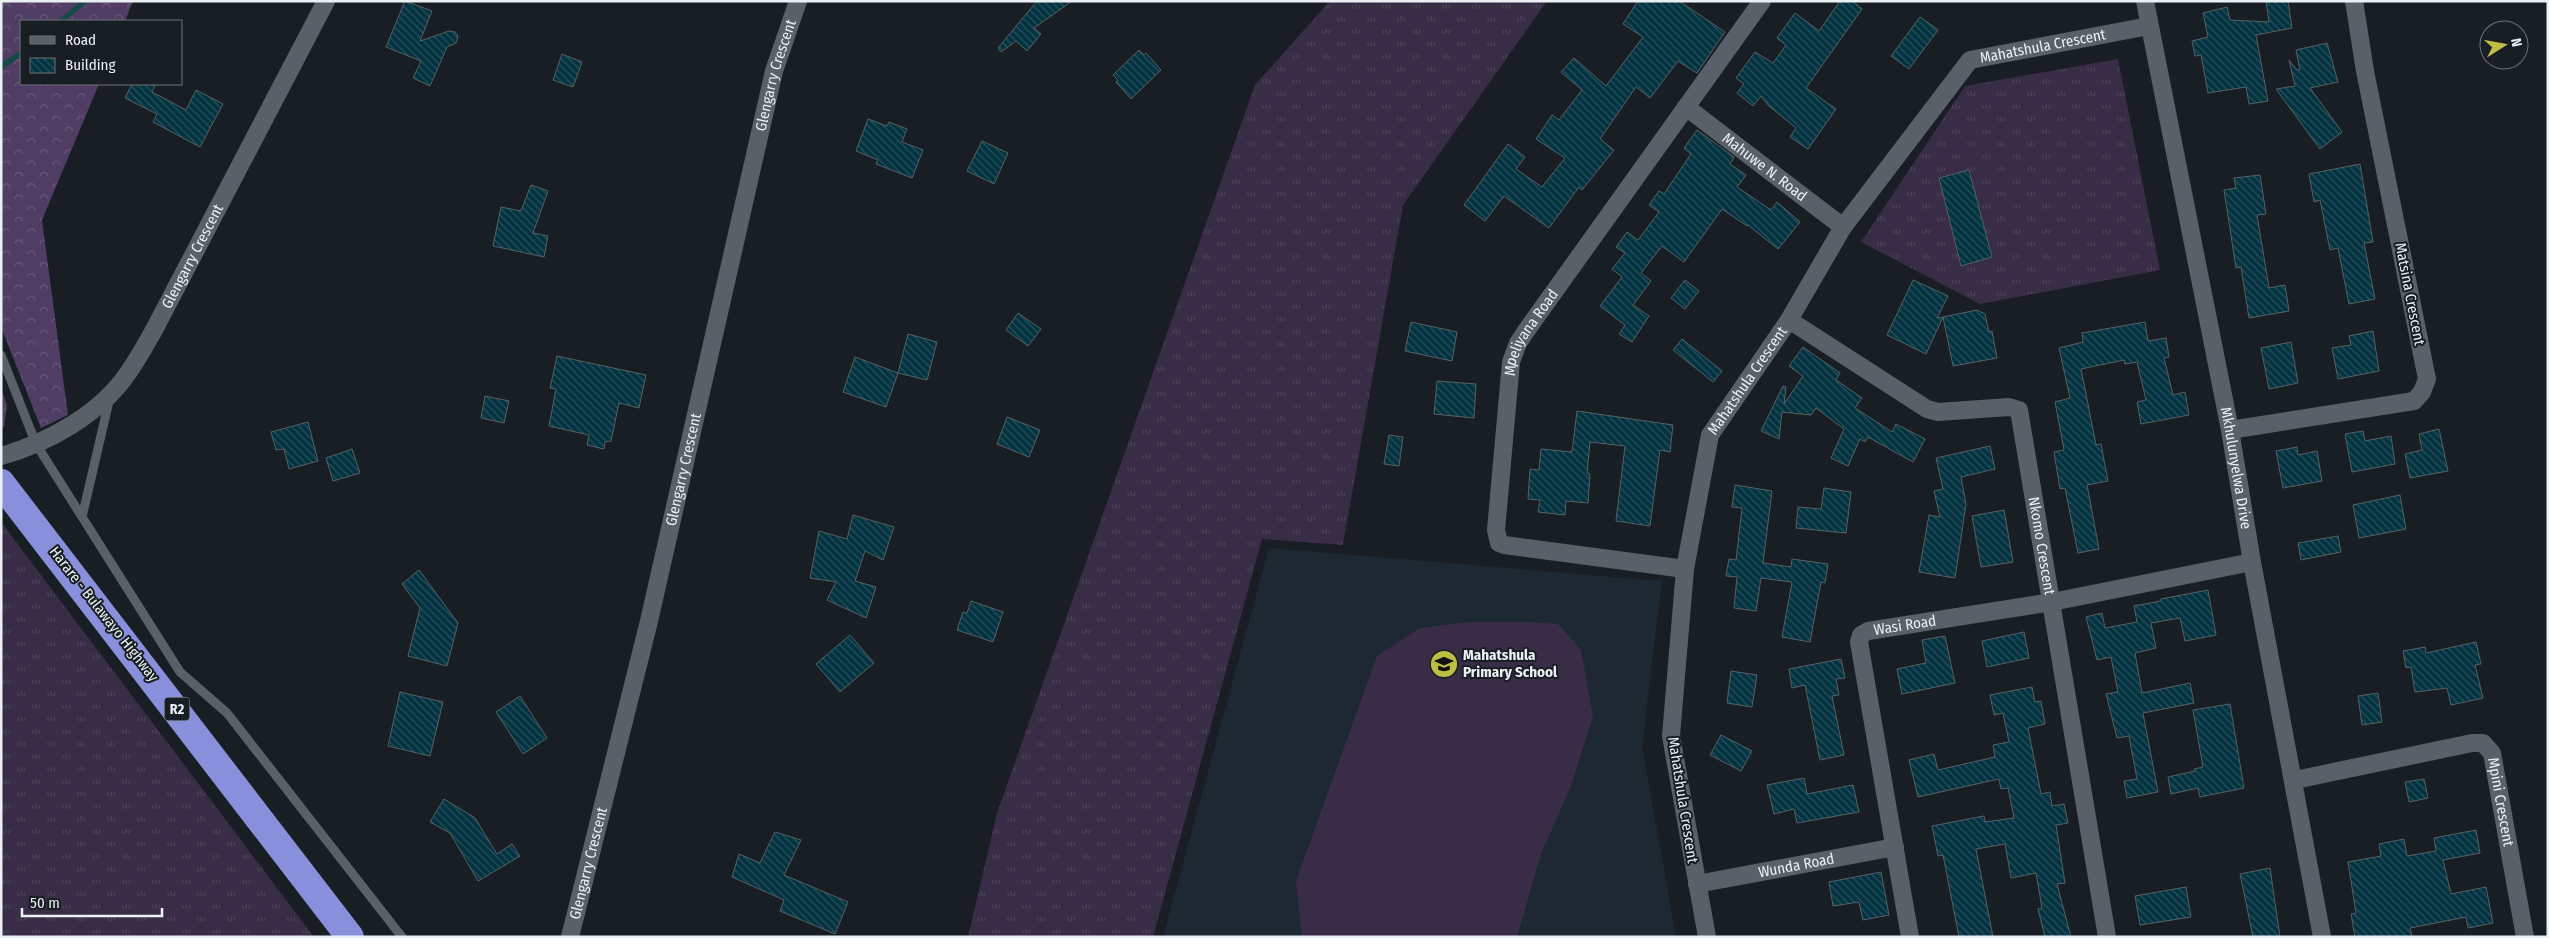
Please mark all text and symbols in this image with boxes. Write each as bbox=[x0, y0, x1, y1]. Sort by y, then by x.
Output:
street label: Glengarry Crescent bbox=[752, 17, 800, 133]
legend bbox=[20, 20, 182, 85]
north arrow bbox=[2479, 20, 2529, 70]
street label: Mahatshula Crescent bbox=[1978, 25, 2107, 67]
text: Road bbox=[65, 31, 96, 49]
text: N bbox=[2507, 37, 2525, 48]
text: Building bbox=[65, 56, 116, 74]
street label: Mahuwe N. Road bbox=[1719, 129, 1810, 205]
street label: Glengarry Crescent bbox=[158, 201, 227, 311]
street label: Matsina Crescent bbox=[2391, 241, 2429, 347]
street label: Mpeliyana Road bbox=[1501, 286, 1562, 377]
street label: Mahatshula Crescent bbox=[1704, 323, 1791, 438]
street label: Mkhulunyelwa Drive bbox=[2217, 406, 2255, 530]
street label: Glengarry Crescent bbox=[662, 411, 705, 528]
street label: Nkomo Crescent bbox=[2025, 495, 2059, 596]
street label: Harare - Bulawayo Highway bbox=[46, 543, 163, 685]
street label: Wasi Road bbox=[1872, 611, 1937, 639]
place label: Mahatshula Primary School bbox=[1463, 646, 1558, 681]
school or university icon: Mahatshula Primary School bbox=[1429, 649, 1459, 679]
road number: R2 bbox=[164, 698, 190, 721]
street label: Mahatshula Crescent bbox=[1664, 736, 1702, 864]
street label: Mpini Crescent bbox=[2484, 756, 2518, 848]
street label: Glengarry Crescent bbox=[566, 805, 611, 921]
street label: Wunda Road bbox=[1757, 850, 1836, 881]
scale bar bbox=[22, 886, 162, 918]
text: 50 m bbox=[30, 894, 60, 912]

